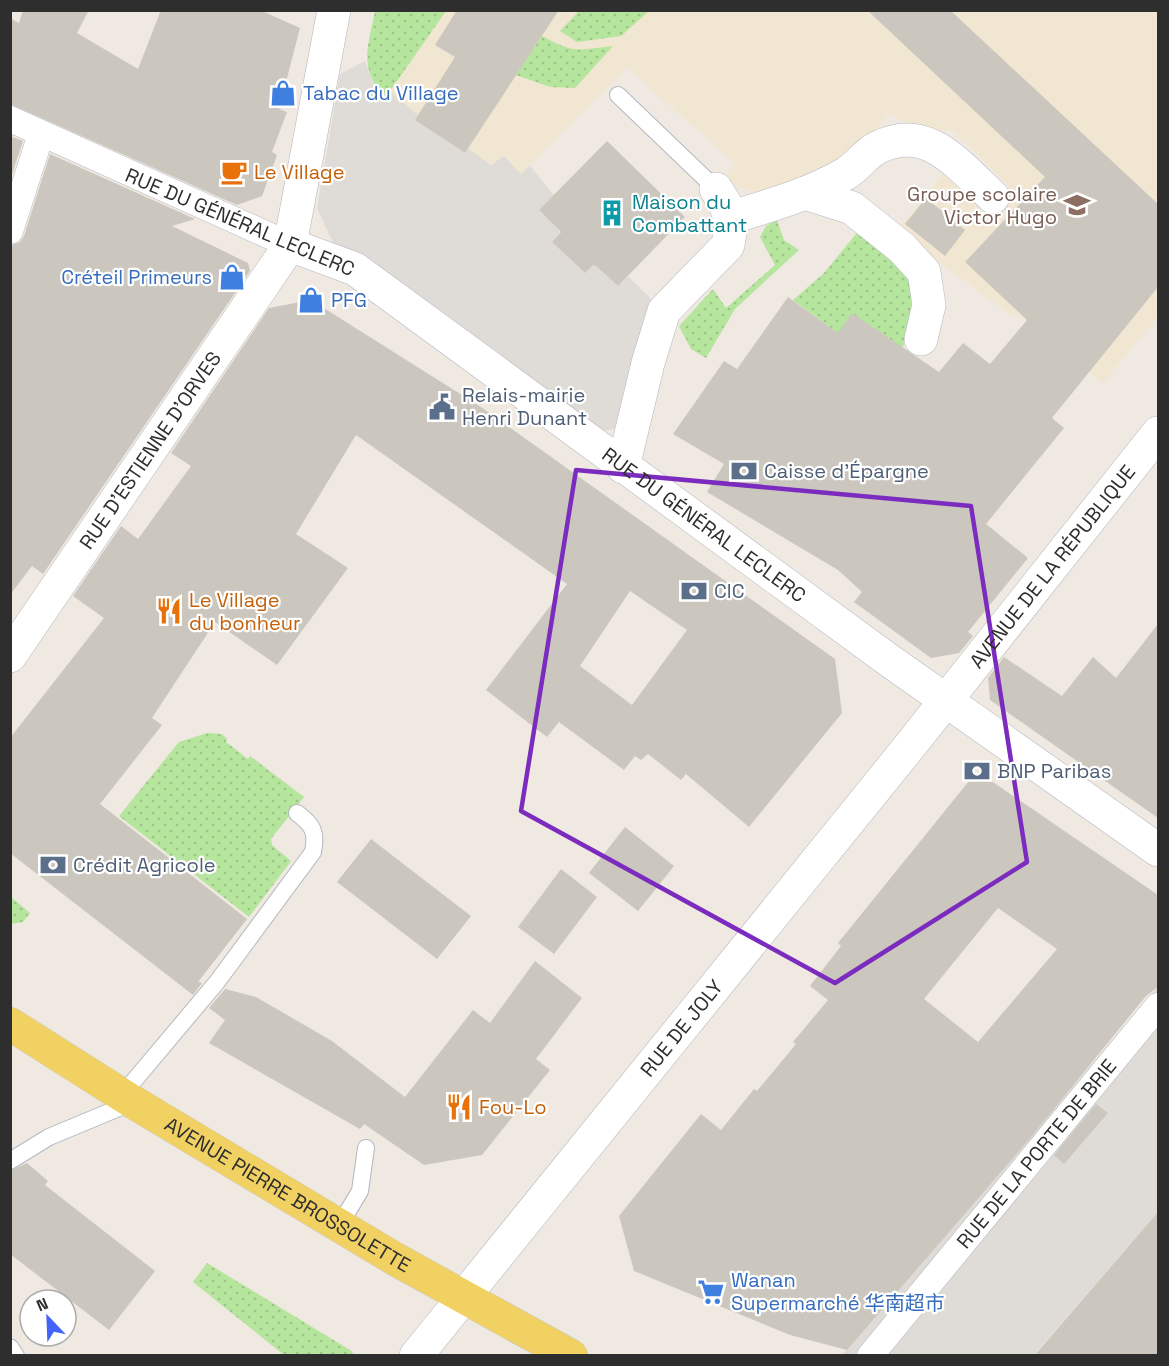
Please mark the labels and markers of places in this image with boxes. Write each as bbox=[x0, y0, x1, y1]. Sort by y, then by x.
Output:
shop icon: Tabac du Village bbox=[268, 78, 298, 108]
place label: Tabac du Village bbox=[303, 80, 459, 106]
cafe icon: Le Village bbox=[219, 157, 249, 187]
place label: Le Village bbox=[254, 159, 345, 185]
place label: Groupe scolaire Victor Hugo bbox=[907, 181, 1057, 230]
place label: Maison du Combattant bbox=[632, 189, 747, 238]
school or university icon: Groupe scolaire Victor Hugo bbox=[1062, 190, 1092, 220]
building icon: Maison du Combattant bbox=[597, 198, 627, 228]
shop icon: Créteil Primeurs bbox=[217, 262, 247, 292]
place label: Créteil Primeurs bbox=[61, 264, 212, 290]
shop icon: PFG bbox=[296, 285, 326, 315]
place label: PFG bbox=[331, 287, 367, 313]
place label: Relais-mairie Henri Dunant bbox=[462, 382, 587, 431]
public building icon: Relais-mairie Henri Dunant bbox=[427, 392, 457, 422]
bank icon: Caisse d'Épargne bbox=[729, 456, 759, 486]
place label: Caisse d'Épargne bbox=[764, 458, 929, 484]
bank icon: CIC bbox=[679, 576, 709, 606]
place label: CIC bbox=[714, 578, 745, 604]
place label: Le Village du bonheur bbox=[189, 587, 301, 636]
restaurant icon: Le Village du bonheur bbox=[154, 596, 184, 626]
bank icon: BNP Paribas bbox=[962, 756, 992, 786]
place label: BNP Paribas bbox=[997, 758, 1111, 784]
bank icon: Crédit Agricole bbox=[38, 850, 68, 880]
place label: Crédit Agricole bbox=[73, 852, 216, 878]
restaurant icon: Fou-Lo bbox=[444, 1092, 474, 1122]
place label: Fou-Lo bbox=[479, 1094, 547, 1120]
place label: Wanan Supermarché 华南超市 bbox=[731, 1267, 945, 1316]
supermarket icon: Wanan Supermarché 华南超市 bbox=[696, 1277, 726, 1307]

